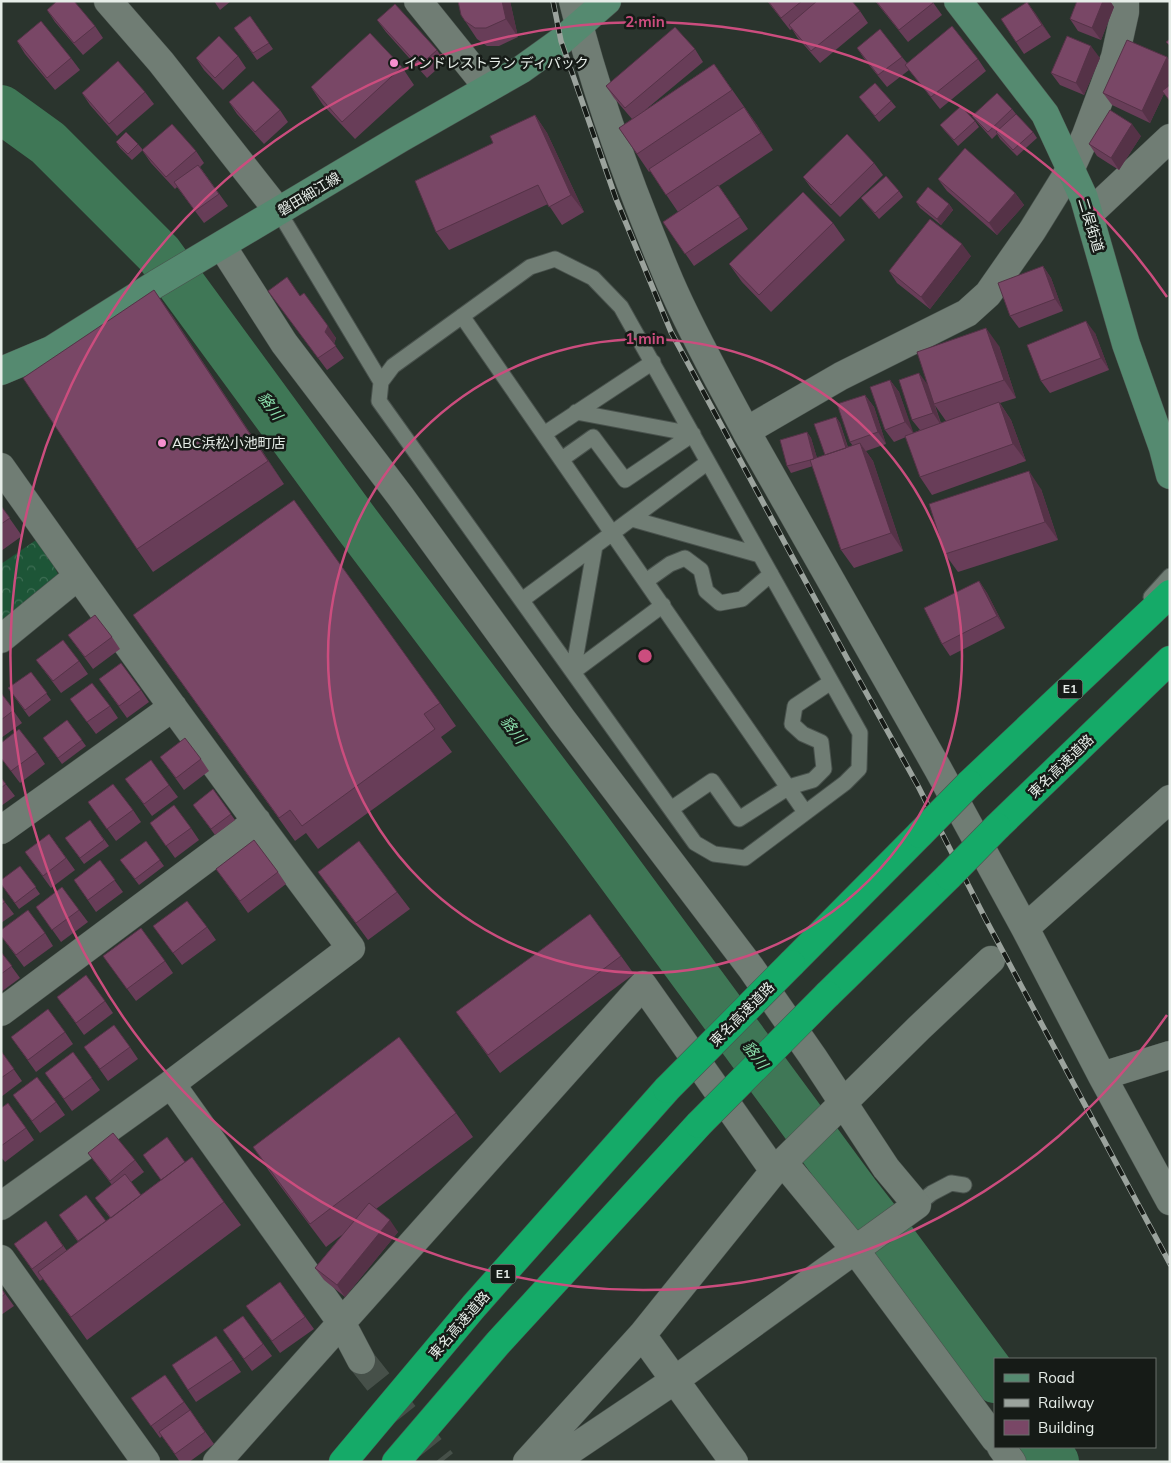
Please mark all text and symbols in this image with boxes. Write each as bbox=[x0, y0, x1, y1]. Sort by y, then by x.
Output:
text: 2 min bbox=[625, 12, 665, 31]
place label: インドレストラン ディパック bbox=[404, 54, 589, 72]
marker: インドレストラン ディパック bbox=[388, 57, 400, 69]
street label: 磐田細江線 bbox=[274, 168, 344, 220]
street label: 二俣街道 bbox=[1074, 196, 1108, 254]
text: 1 min bbox=[625, 329, 665, 348]
water label: 貉川 bbox=[254, 388, 288, 425]
place label: ABC浜松小池町店 bbox=[172, 434, 285, 452]
marker: ABC浜松小池町店 bbox=[156, 437, 168, 449]
centre of rings bbox=[636, 647, 654, 665]
road number: E1 bbox=[1058, 680, 1082, 699]
water label: 貉川 bbox=[497, 712, 531, 749]
street label: 東名高速道路 bbox=[1025, 730, 1097, 802]
street label: 東名高速道路 bbox=[706, 978, 778, 1050]
water label: 貉川 bbox=[739, 1037, 773, 1074]
road number: E1 bbox=[490, 1264, 516, 1284]
street label: 東名高速道路 bbox=[425, 1287, 493, 1363]
legend bbox=[994, 1358, 1156, 1448]
text: Road bbox=[1038, 1368, 1075, 1387]
text: Railway bbox=[1038, 1393, 1094, 1412]
text: Building bbox=[1038, 1418, 1094, 1437]

